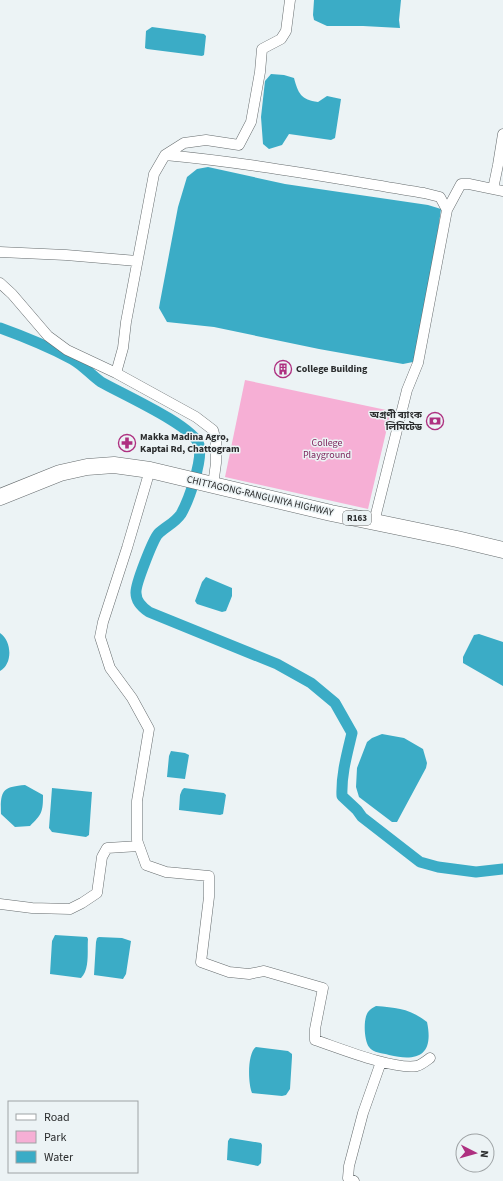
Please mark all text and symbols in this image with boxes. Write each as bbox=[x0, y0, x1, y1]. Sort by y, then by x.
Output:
building icon: College Building bbox=[273, 359, 293, 379]
place label: College Building bbox=[296, 362, 368, 376]
place label: অগ্রণী ব্যাংক লিমিটেড bbox=[369, 408, 423, 434]
bank icon: অগ্রণী ব্যাংক লিমিটেড bbox=[425, 411, 445, 431]
place label: Makka Madina Agro, Kaptai Rd, Chattogram bbox=[140, 430, 240, 456]
pharmacy icon: Makka Madina Agro, Kaptai Rd, Chattogram bbox=[117, 433, 137, 453]
park label: College Playground bbox=[303, 436, 351, 462]
street label: CHITTAGONG-RANGUNIYA HIGHWAY bbox=[185, 472, 335, 520]
road number: R163 bbox=[343, 511, 371, 525]
legend bbox=[8, 1101, 138, 1173]
text: Road bbox=[44, 1109, 70, 1126]
text: Park bbox=[44, 1129, 66, 1146]
north arrow bbox=[455, 1133, 495, 1173]
text: Water bbox=[44, 1149, 74, 1166]
text: N bbox=[477, 1150, 492, 1158]

